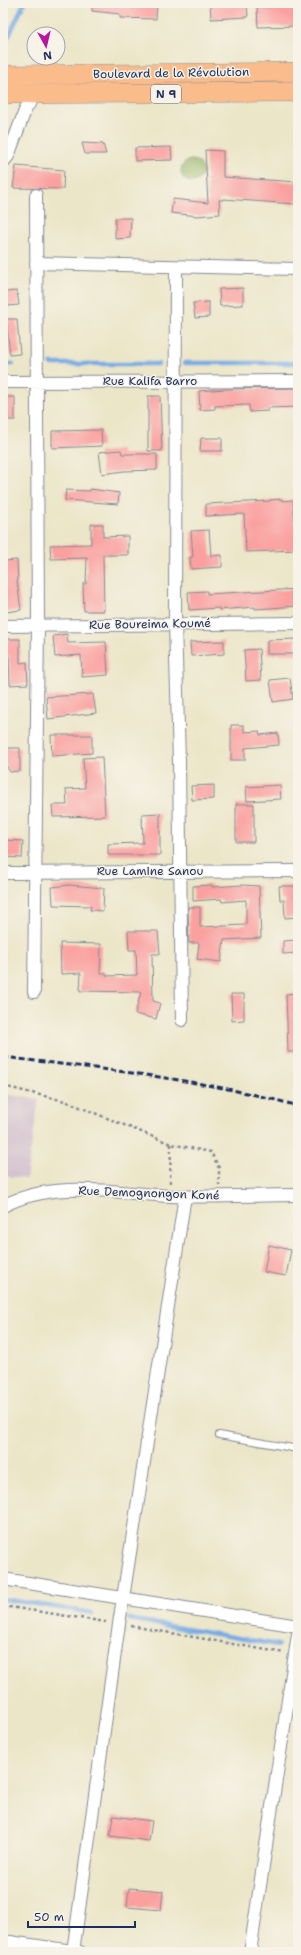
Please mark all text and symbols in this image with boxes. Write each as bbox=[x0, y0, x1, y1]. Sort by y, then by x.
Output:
north arrow bbox=[26, 26, 66, 66]
text: N bbox=[42, 47, 53, 63]
street label: Boulevard de la Révolution bbox=[93, 64, 249, 82]
road number: N 9 bbox=[151, 85, 181, 103]
street label: Rue Kalifa Barro bbox=[103, 373, 197, 389]
street label: Rue Boureima Koumé bbox=[89, 615, 211, 633]
street label: Rue Lamine Sanou bbox=[97, 863, 203, 879]
street label: Rue Demognongon Koné bbox=[78, 1183, 220, 1203]
scale bar bbox=[28, 1903, 135, 1929]
text: 50 m bbox=[34, 1909, 64, 1925]

